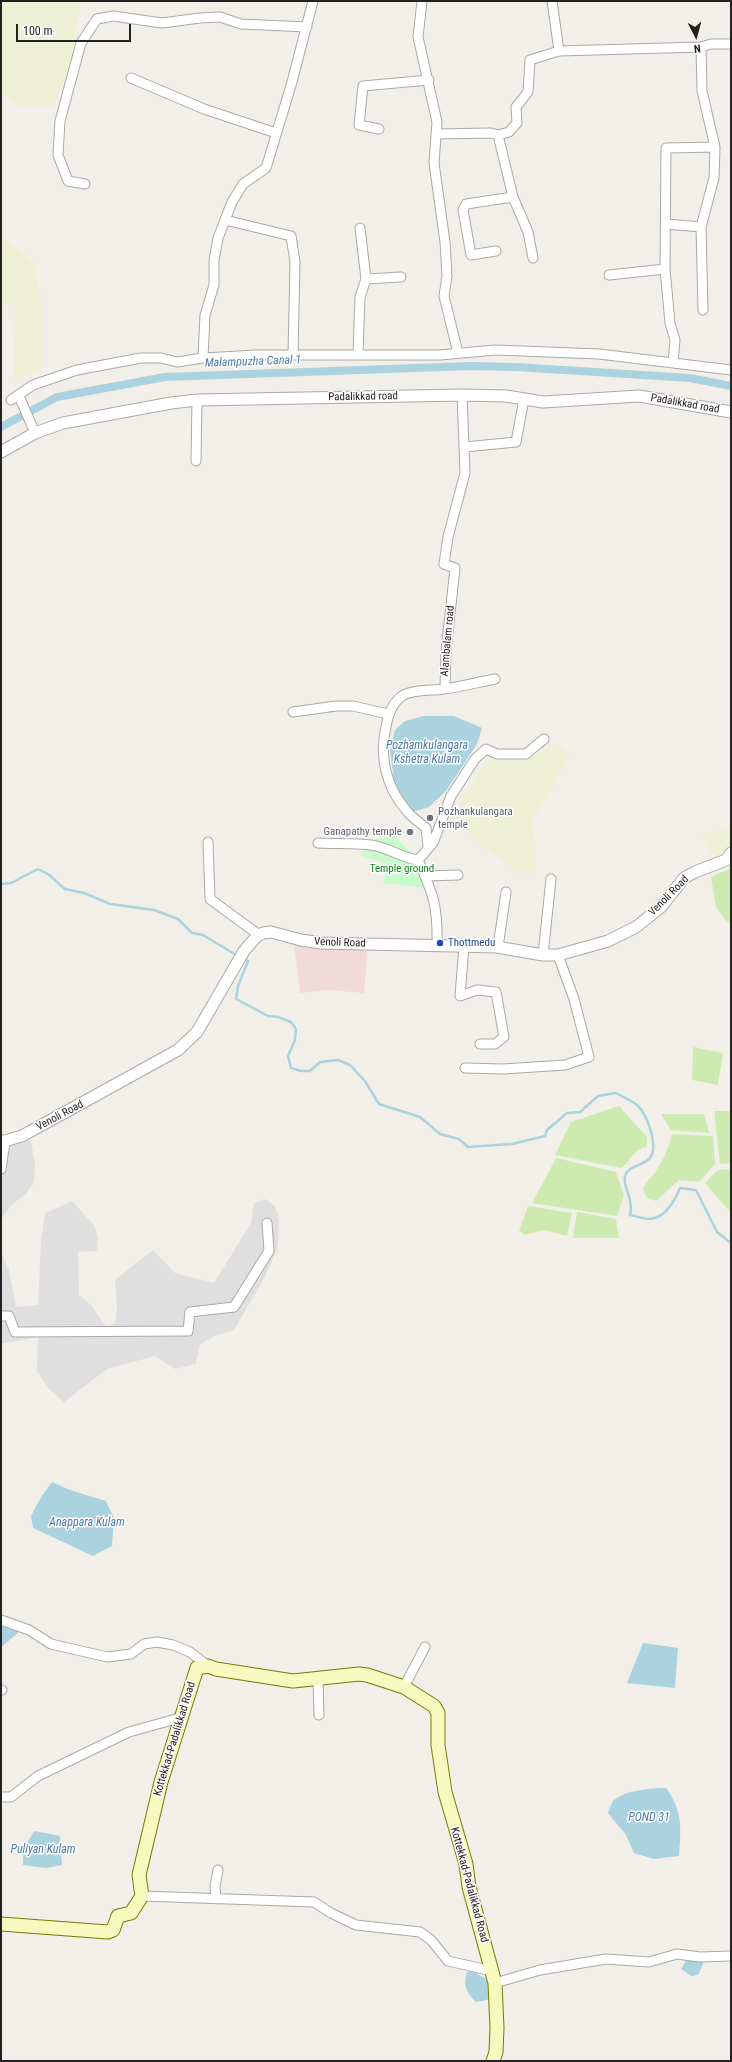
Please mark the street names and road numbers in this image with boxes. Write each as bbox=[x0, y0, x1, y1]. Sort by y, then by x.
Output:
street label: Padalikkad road bbox=[328, 390, 398, 404]
street label: Padalikkad road bbox=[650, 391, 720, 417]
street label: Alambalam road bbox=[438, 605, 458, 677]
street label: Venoli Road bbox=[646, 873, 692, 919]
street label: Venoli Road bbox=[314, 936, 366, 950]
street label: Venoli Road bbox=[34, 1098, 86, 1134]
street label: Kottekkad-Padalikkad Road bbox=[151, 1680, 199, 1798]
street label: Kottekkad-Padalikkad Road bbox=[447, 1826, 491, 1944]

